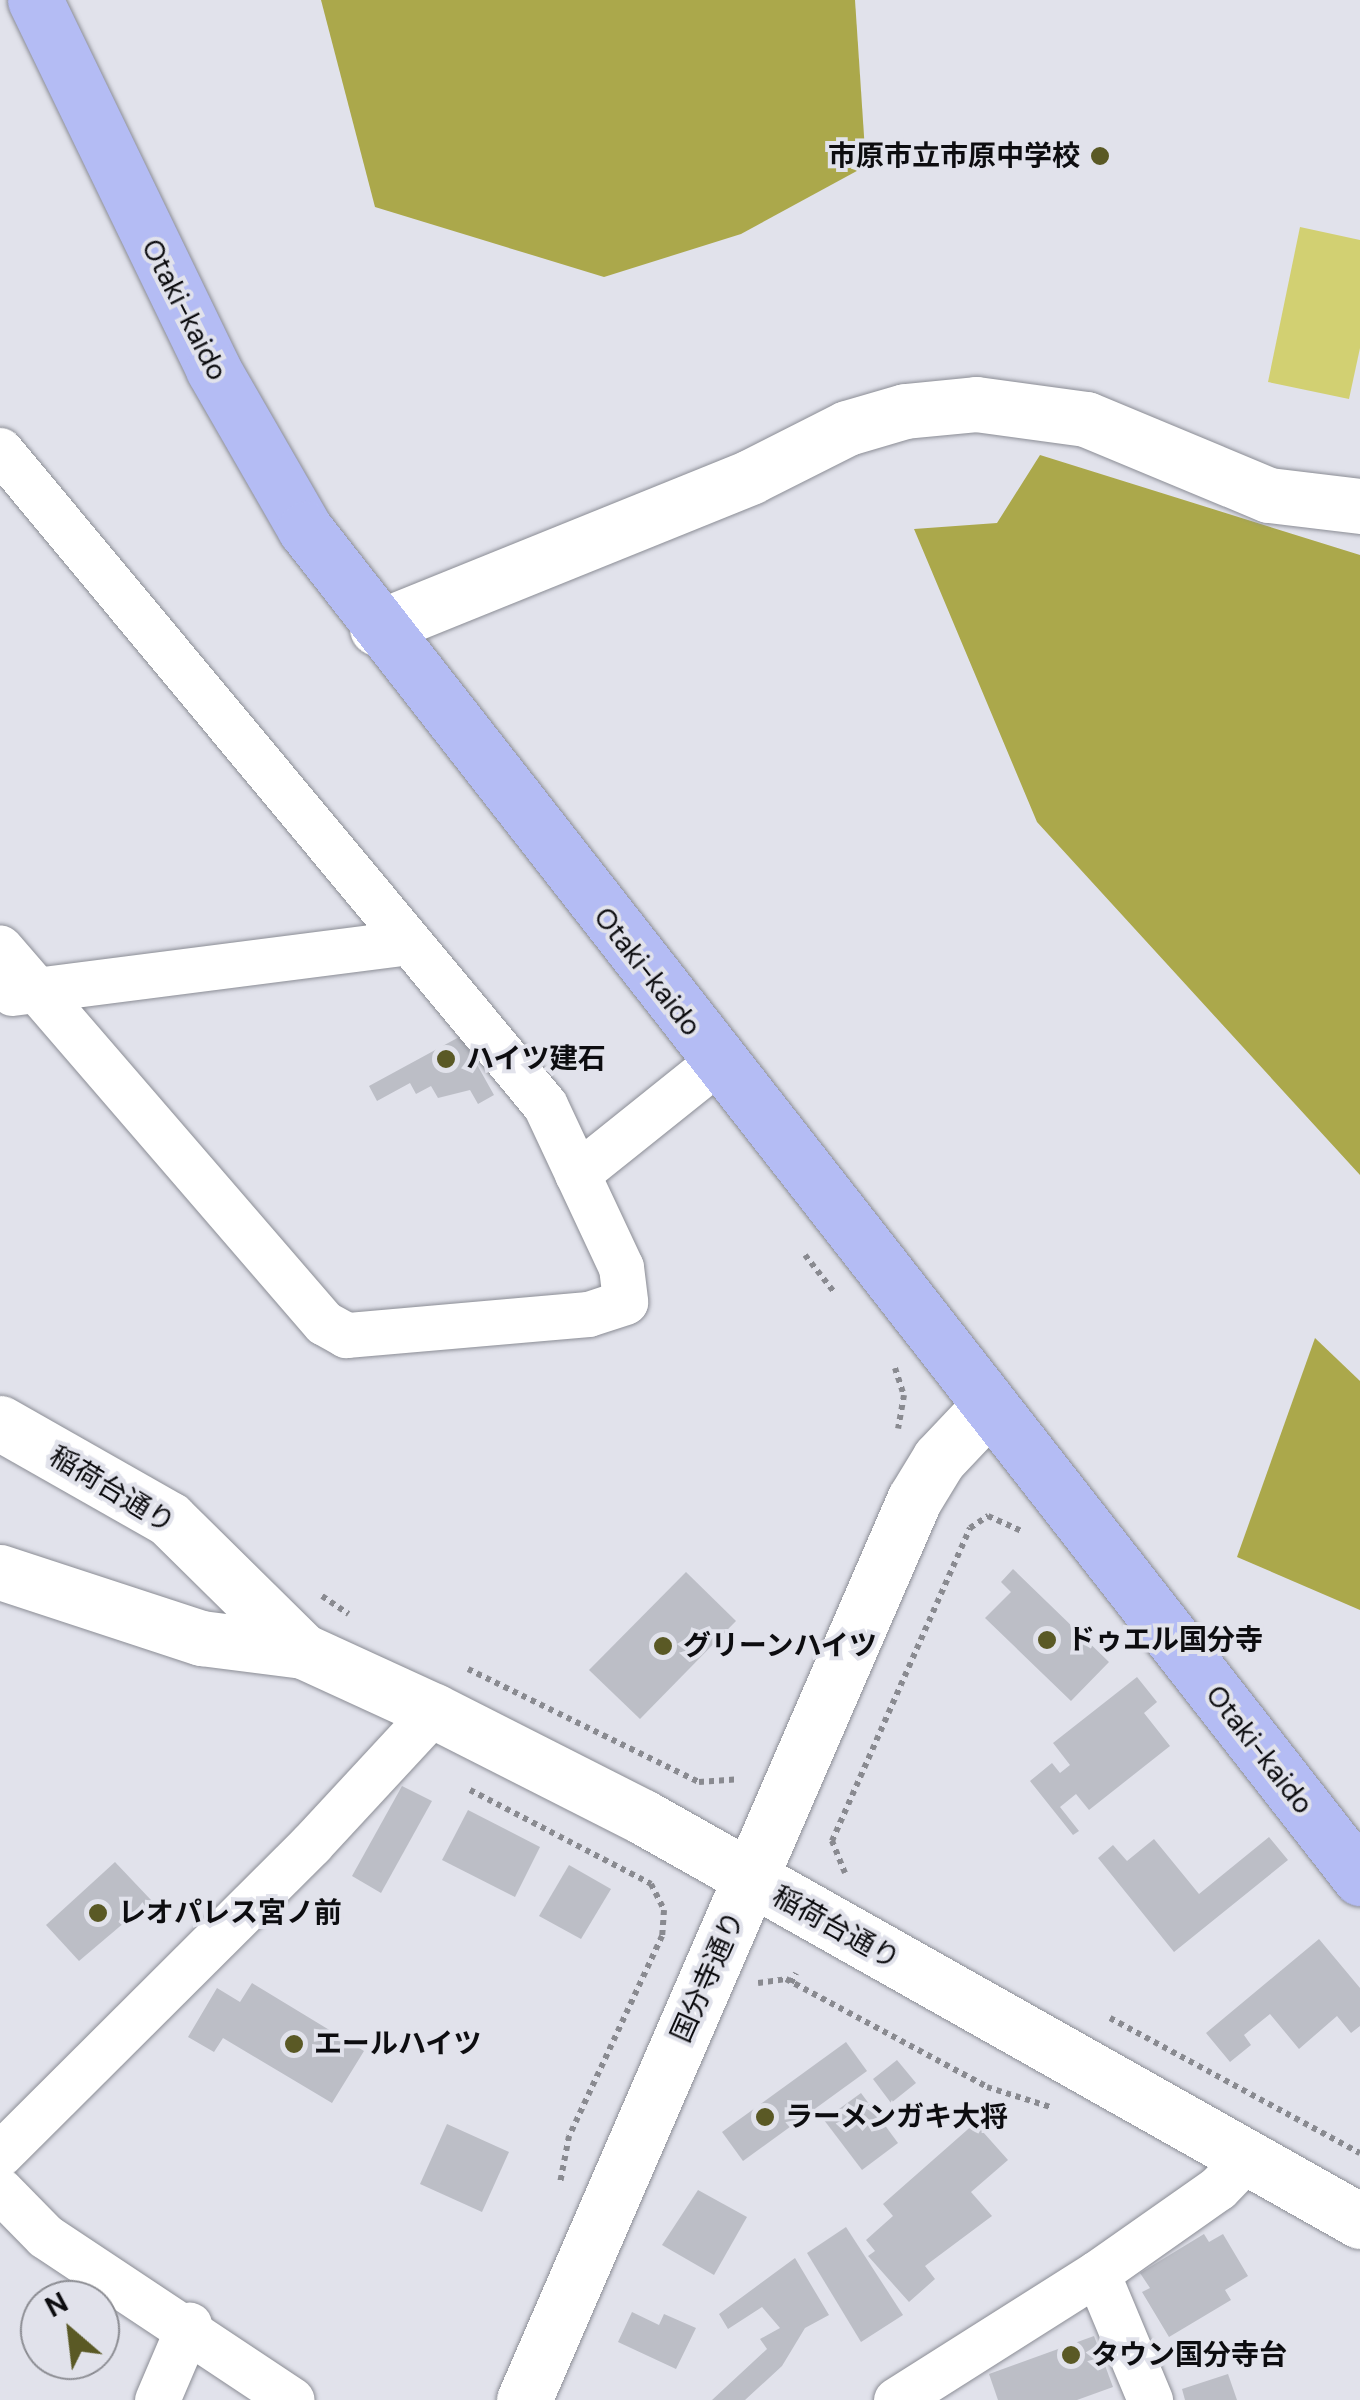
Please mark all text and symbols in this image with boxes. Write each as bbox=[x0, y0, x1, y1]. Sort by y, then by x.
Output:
place label: 市原市立市原中学校 bbox=[828, 139, 1080, 173]
marker: 市原市立市原中学校 bbox=[1089, 145, 1111, 167]
street label: Otaki-kaido bbox=[134, 234, 234, 386]
street label: Otaki-kaido bbox=[586, 901, 708, 1043]
place label: ハイツ建石 bbox=[466, 1042, 606, 1076]
marker: ハイツ建石 bbox=[435, 1048, 457, 1070]
street label: 稲荷台通り bbox=[43, 1440, 181, 1540]
place label: ドゥエル国分寺 bbox=[1067, 1623, 1263, 1657]
place label: グリーンハイツ bbox=[683, 1629, 879, 1663]
marker: ドゥエル国分寺 bbox=[1036, 1629, 1058, 1651]
marker: グリーンハイツ bbox=[652, 1635, 674, 1657]
street label: Otaki-kaido bbox=[1198, 1679, 1320, 1821]
street label: 稲荷台通り bbox=[767, 1879, 905, 1977]
place label: レオパレス宮ノ前 bbox=[118, 1896, 342, 1930]
marker: レオパレス宮ノ前 bbox=[87, 1902, 109, 1924]
street label: 国分寺通り bbox=[664, 1906, 752, 2048]
place label: エールハイツ bbox=[314, 2027, 482, 2061]
marker: エールハイツ bbox=[283, 2033, 305, 2055]
place label: ラーメンガキ大将 bbox=[785, 2100, 1009, 2134]
marker: ラーメンガキ大将 bbox=[754, 2106, 776, 2128]
north arrow bbox=[20, 2280, 120, 2380]
text: N bbox=[39, 2284, 74, 2326]
place label: タウン国分寺台 bbox=[1091, 2338, 1287, 2372]
marker: タウン国分寺台 bbox=[1060, 2344, 1082, 2366]

